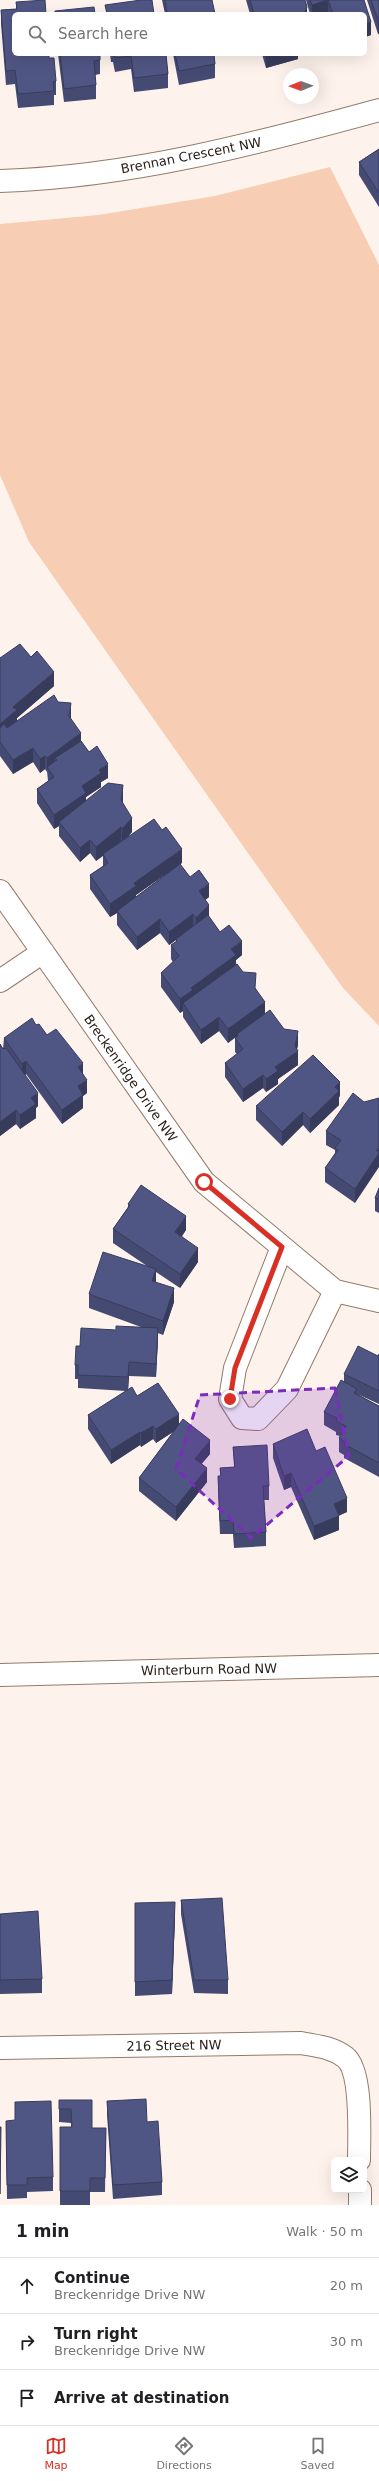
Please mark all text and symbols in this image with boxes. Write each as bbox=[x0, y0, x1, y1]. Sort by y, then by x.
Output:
search box bbox=[12, 12, 367, 56]
icon: search bbox=[26, 23, 48, 45]
text: Search here bbox=[58, 25, 148, 43]
north arrow bbox=[283, 68, 319, 104]
street label: Brennan Crescent NW bbox=[120, 134, 263, 176]
street label: Breckenridge Drive NW bbox=[81, 1012, 180, 1145]
route start bbox=[195, 1173, 213, 1191]
route end bbox=[221, 1390, 239, 1408]
street label: Winterburn Road NW bbox=[141, 1661, 277, 1678]
street label: 216 Street NW bbox=[126, 2037, 222, 2054]
map controls bbox=[331, 2157, 367, 2193]
button: layers bbox=[331, 2157, 367, 2193]
text: 1 min bbox=[16, 2221, 69, 2241]
text: Walk · 50 m bbox=[286, 2224, 363, 2239]
text: Continue bbox=[54, 2269, 130, 2287]
icon: ahead bbox=[16, 2275, 38, 2297]
text: 20 m bbox=[330, 2278, 363, 2293]
text: Breckenridge Drive NW bbox=[54, 2287, 205, 2302]
text: Turn right bbox=[54, 2325, 138, 2343]
icon: right bbox=[16, 2331, 38, 2353]
text: 30 m bbox=[330, 2334, 363, 2349]
text: Breckenridge Drive NW bbox=[54, 2343, 205, 2358]
icon: arrive bbox=[16, 2387, 38, 2409]
text: Arrive at destination bbox=[54, 2389, 229, 2407]
tab: Map bbox=[44, 2435, 68, 2472]
tab: Directions bbox=[156, 2435, 212, 2472]
tab: Saved bbox=[301, 2435, 335, 2472]

